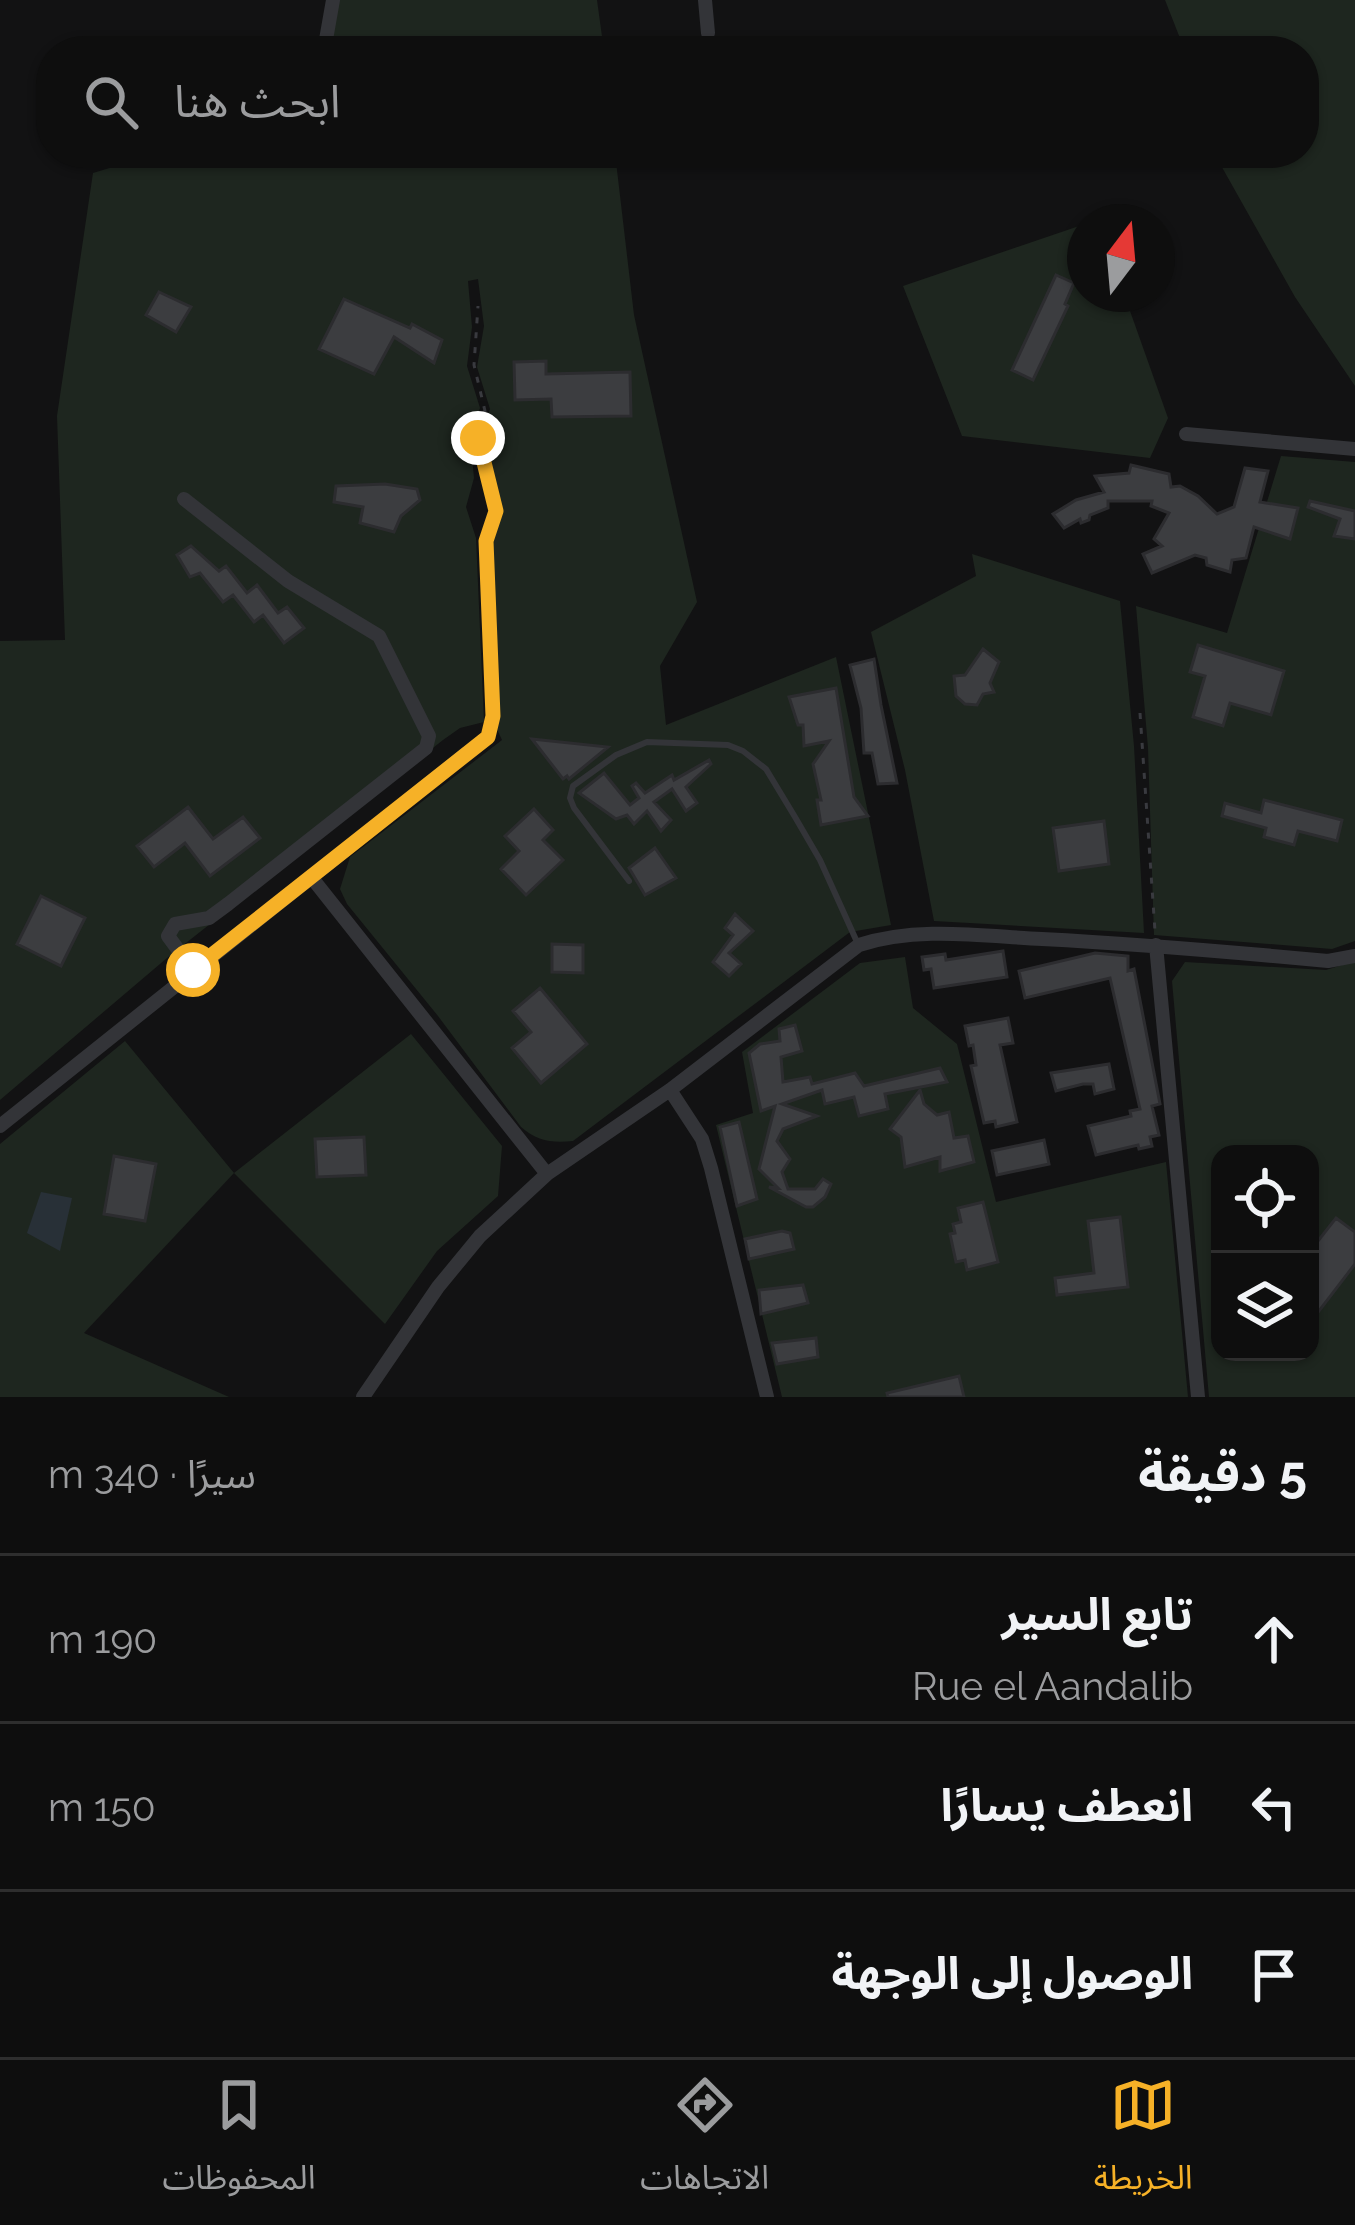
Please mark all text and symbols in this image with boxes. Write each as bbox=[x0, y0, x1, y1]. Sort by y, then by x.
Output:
search box bbox=[36, 36, 1319, 168]
icon: search bbox=[78, 69, 144, 135]
text: ابحث هنا bbox=[174, 75, 341, 128]
north arrow bbox=[1067, 204, 1175, 312]
route end bbox=[451, 411, 505, 465]
route start bbox=[166, 943, 220, 997]
map controls bbox=[1211, 1145, 1319, 1361]
button: locate bbox=[1211, 1145, 1319, 1253]
button: layers bbox=[1211, 1253, 1319, 1361]
text: 5 دقيقة bbox=[1138, 1443, 1307, 1503]
text: سيرًا · 340 m bbox=[48, 1451, 256, 1497]
text: تابع السير bbox=[1002, 1588, 1193, 1641]
icon: ahead bbox=[1241, 1606, 1307, 1672]
text: 190 m bbox=[48, 1616, 157, 1662]
text: Rue el Aandalib bbox=[912, 1663, 1193, 1709]
icon: left bbox=[1241, 1774, 1307, 1840]
text: انعطف يسارًا bbox=[940, 1779, 1193, 1832]
text: 150 m bbox=[48, 1784, 156, 1830]
icon: arrive bbox=[1241, 1942, 1307, 2008]
text: الوصول إلى الوجهة bbox=[832, 1947, 1193, 2000]
tab: المحفوظات bbox=[162, 2072, 316, 2213]
tab: الاتجاهات bbox=[640, 2072, 769, 2213]
tab: الخريطة bbox=[1094, 2072, 1193, 2213]

